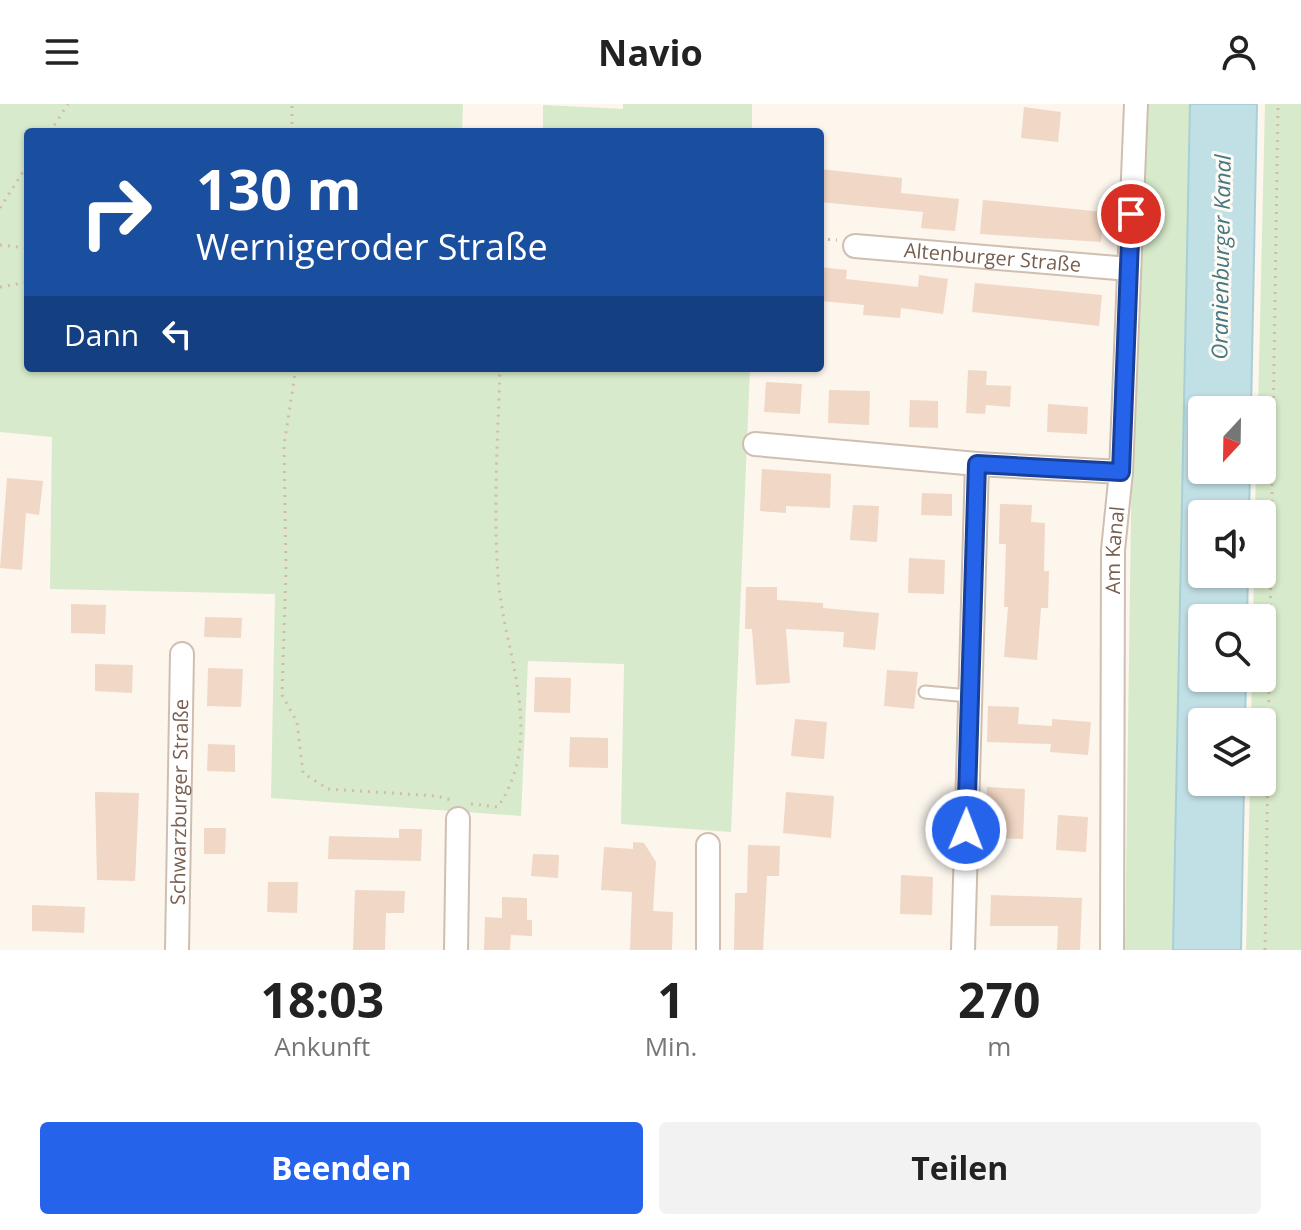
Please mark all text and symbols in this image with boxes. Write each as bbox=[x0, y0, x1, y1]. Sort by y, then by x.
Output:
text: Navio bbox=[598, 28, 703, 77]
icon: menu bbox=[40, 30, 84, 74]
icon: person bbox=[1217, 30, 1261, 74]
text: 130 m bbox=[196, 150, 362, 226]
water label: Oranienburger Kanal bbox=[1203, 154, 1237, 360]
icon: right bbox=[64, 160, 168, 264]
pin bbox=[1097, 180, 1165, 248]
icon: arrive bbox=[1109, 192, 1153, 236]
text: Wernigeroder Straße bbox=[196, 222, 548, 271]
street label: Altenburger Straße bbox=[903, 236, 1082, 278]
icon: left bbox=[155, 312, 199, 356]
text: Dann bbox=[64, 314, 139, 355]
north arrow bbox=[1188, 396, 1276, 484]
map controls bbox=[1188, 396, 1276, 796]
button: sound bbox=[1188, 500, 1276, 588]
street label: Am Kanal bbox=[1099, 505, 1130, 594]
button: search bbox=[1188, 604, 1276, 692]
street label: Schwarzburger Straße bbox=[164, 699, 194, 905]
button: layers bbox=[1188, 708, 1276, 796]
position arrow bbox=[924, 788, 1008, 872]
text: 18:03 bbox=[261, 967, 384, 1032]
text: 1 bbox=[657, 967, 685, 1032]
text: 270 bbox=[958, 967, 1040, 1032]
text: Ankunft bbox=[274, 1028, 370, 1064]
text: Min. bbox=[645, 1028, 697, 1064]
text: m bbox=[987, 1028, 1011, 1064]
button: Beenden bbox=[40, 1122, 643, 1214]
button: Teilen bbox=[659, 1122, 1261, 1214]

